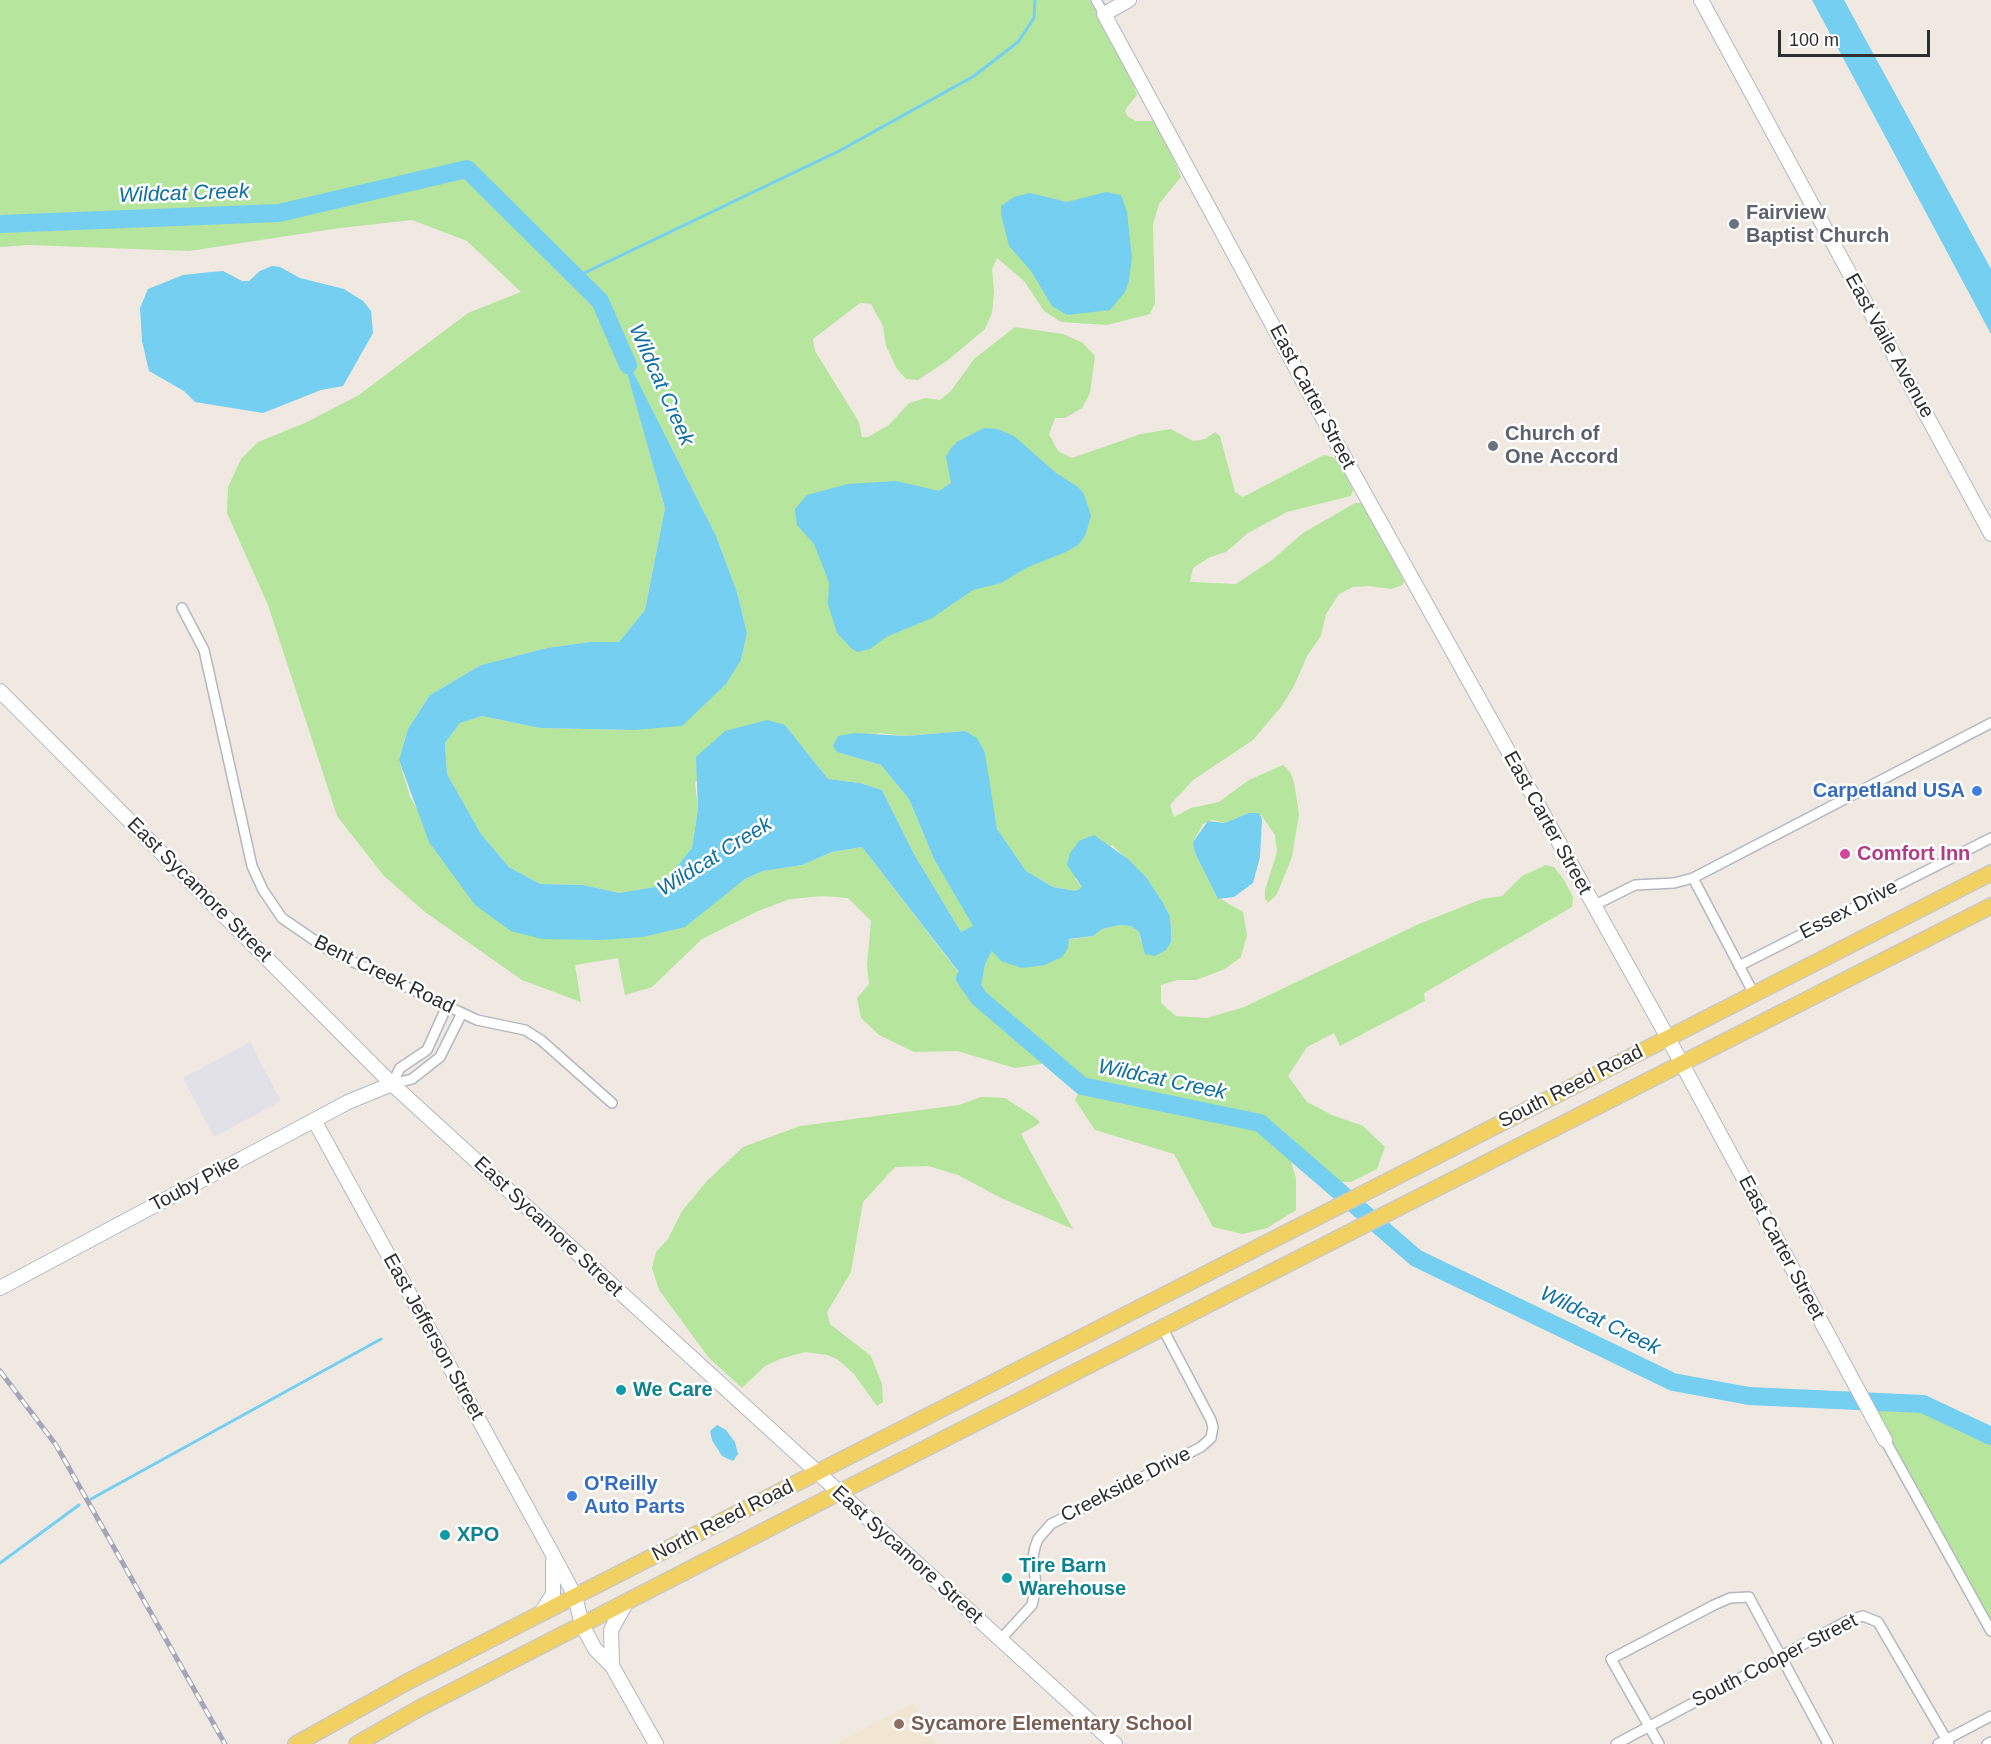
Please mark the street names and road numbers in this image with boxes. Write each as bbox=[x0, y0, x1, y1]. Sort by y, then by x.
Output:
street label: East Vaile Avenue bbox=[1839, 270, 1939, 422]
street label: East Carter Street bbox=[1264, 321, 1360, 473]
street label: East Carter Street bbox=[1498, 747, 1596, 899]
street label: East Sycamore Street bbox=[122, 813, 276, 967]
street label: Essex Drive bbox=[1796, 875, 1902, 945]
street label: Bent Creek Road bbox=[310, 931, 458, 1019]
street label: South Reed Road bbox=[1495, 1040, 1647, 1134]
street label: Touby Pike bbox=[146, 1150, 244, 1218]
street label: East Sycamore Street bbox=[469, 1152, 627, 1302]
street label: East Carter Street bbox=[1733, 1172, 1829, 1324]
street label: East Jefferson Street bbox=[377, 1250, 489, 1424]
street label: Creekside Drive bbox=[1057, 1442, 1195, 1528]
street label: North Reed Road bbox=[648, 1475, 798, 1567]
street label: East Sycamore Street bbox=[827, 1481, 987, 1629]
street label: South Cooper Street bbox=[1688, 1609, 1862, 1713]

